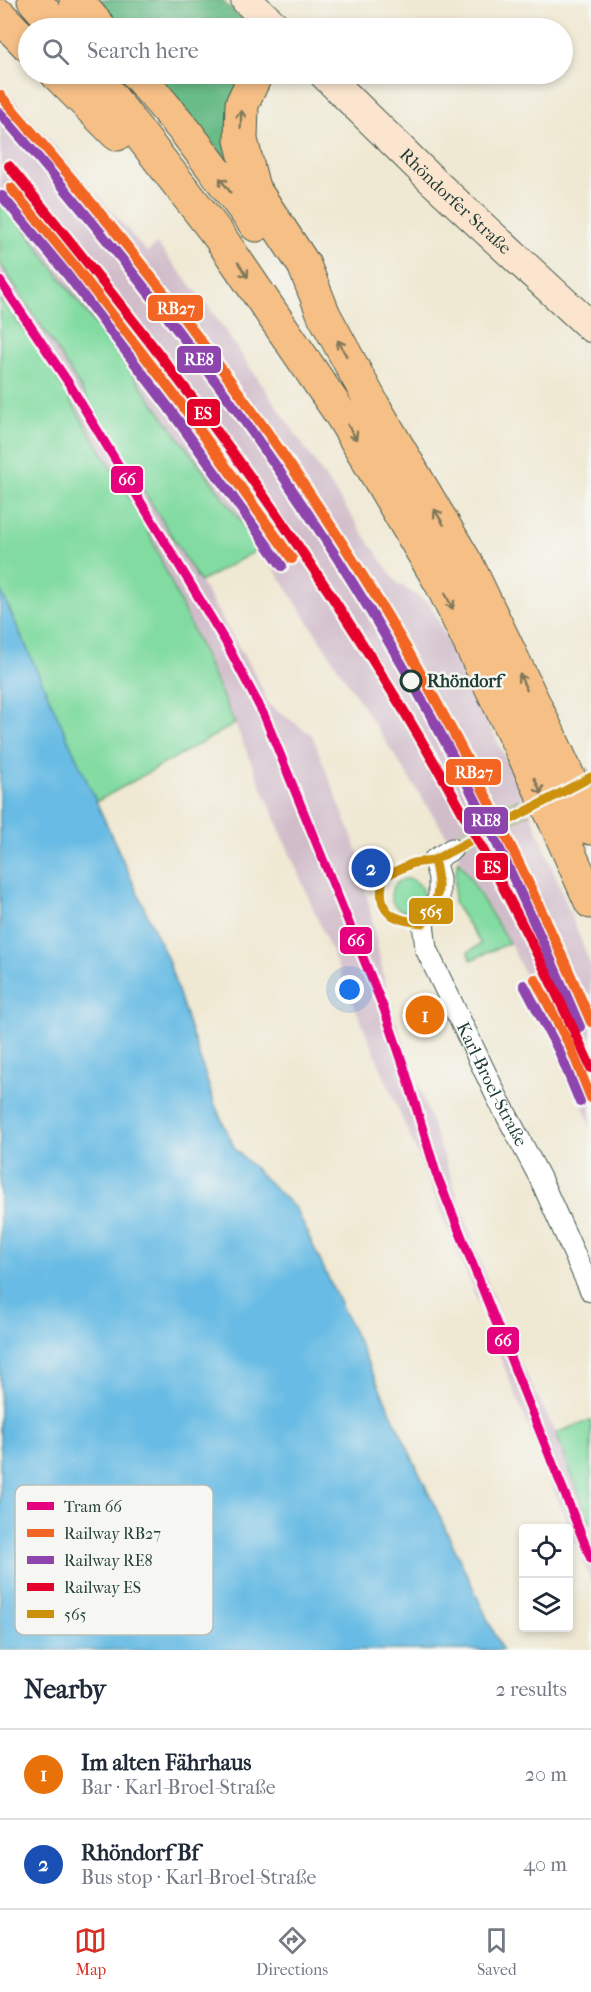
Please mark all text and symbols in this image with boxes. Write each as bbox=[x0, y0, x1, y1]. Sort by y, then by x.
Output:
search box bbox=[18, 18, 573, 84]
icon: search bbox=[39, 35, 72, 68]
text: Search here bbox=[87, 38, 199, 64]
one-way arrow bbox=[236, 110, 247, 130]
street label: Rhöndorfer Straße bbox=[395, 144, 516, 259]
one-way arrow bbox=[219, 177, 232, 193]
one-way arrow bbox=[237, 262, 249, 278]
line badge: RB27 bbox=[147, 294, 204, 322]
text: RB27 bbox=[157, 299, 195, 318]
one-way arrow bbox=[336, 340, 347, 358]
line badge: RE8 bbox=[176, 345, 222, 374]
text: RE8 bbox=[184, 350, 214, 369]
line badge: ES bbox=[186, 398, 221, 427]
text: ES bbox=[194, 404, 212, 423]
one-way arrow bbox=[346, 423, 358, 440]
line badge: 66 bbox=[110, 465, 144, 494]
text: 66 bbox=[118, 470, 136, 489]
one-way arrow bbox=[433, 509, 445, 526]
one-way arrow bbox=[444, 591, 456, 609]
marker: Rhöndorf bbox=[400, 670, 422, 692]
place label: Rhöndorf bbox=[427, 671, 506, 692]
one-way arrow bbox=[517, 673, 529, 691]
line badge: RB27 bbox=[445, 758, 502, 786]
text: RB27 bbox=[455, 763, 493, 782]
one-way arrow bbox=[533, 776, 545, 794]
line badge: RE8 bbox=[463, 806, 509, 835]
text: RE8 bbox=[471, 811, 501, 830]
pin: 2 bbox=[352, 846, 391, 890]
line badge: ES bbox=[475, 852, 509, 881]
text: ES bbox=[483, 858, 501, 877]
line badge: 565 bbox=[408, 897, 454, 925]
text: 565 bbox=[420, 902, 442, 921]
line badge: 66 bbox=[339, 926, 373, 955]
text: 66 bbox=[347, 931, 365, 950]
your location bbox=[335, 975, 364, 1004]
pin: 1 bbox=[406, 992, 444, 1038]
street label: Karl-Broel-Straße bbox=[452, 1019, 531, 1150]
line badge: 66 bbox=[486, 1326, 520, 1355]
text: 66 bbox=[494, 1331, 512, 1350]
legend bbox=[15, 1485, 213, 1635]
text: Tram 66 bbox=[64, 1497, 122, 1516]
text: Railway RB27 bbox=[64, 1524, 161, 1543]
map controls bbox=[519, 1524, 573, 1632]
button: locate bbox=[519, 1524, 573, 1578]
text: Railway RE8 bbox=[64, 1551, 152, 1570]
text: Railway ES bbox=[64, 1578, 141, 1597]
button: layers bbox=[519, 1578, 573, 1632]
text: 565 bbox=[64, 1605, 87, 1624]
text: Nearby bbox=[24, 1674, 106, 1705]
text: 2 results bbox=[496, 1678, 567, 1701]
text: Im alten Fährhaus bbox=[81, 1750, 252, 1776]
text: 1 bbox=[40, 1763, 47, 1786]
text: 20 m bbox=[525, 1763, 567, 1786]
text: Bar · Karl-Broel-Straße bbox=[81, 1776, 276, 1799]
text: Rhöndorf Bf bbox=[81, 1840, 199, 1866]
text: 2 bbox=[38, 1853, 49, 1876]
text: 40 m bbox=[523, 1853, 567, 1876]
text: Bus stop · Karl-Broel-Straße bbox=[81, 1866, 316, 1889]
tab: Map bbox=[74, 1924, 107, 1979]
tab: Directions bbox=[256, 1924, 328, 1979]
tab: Saved bbox=[477, 1924, 517, 1979]

